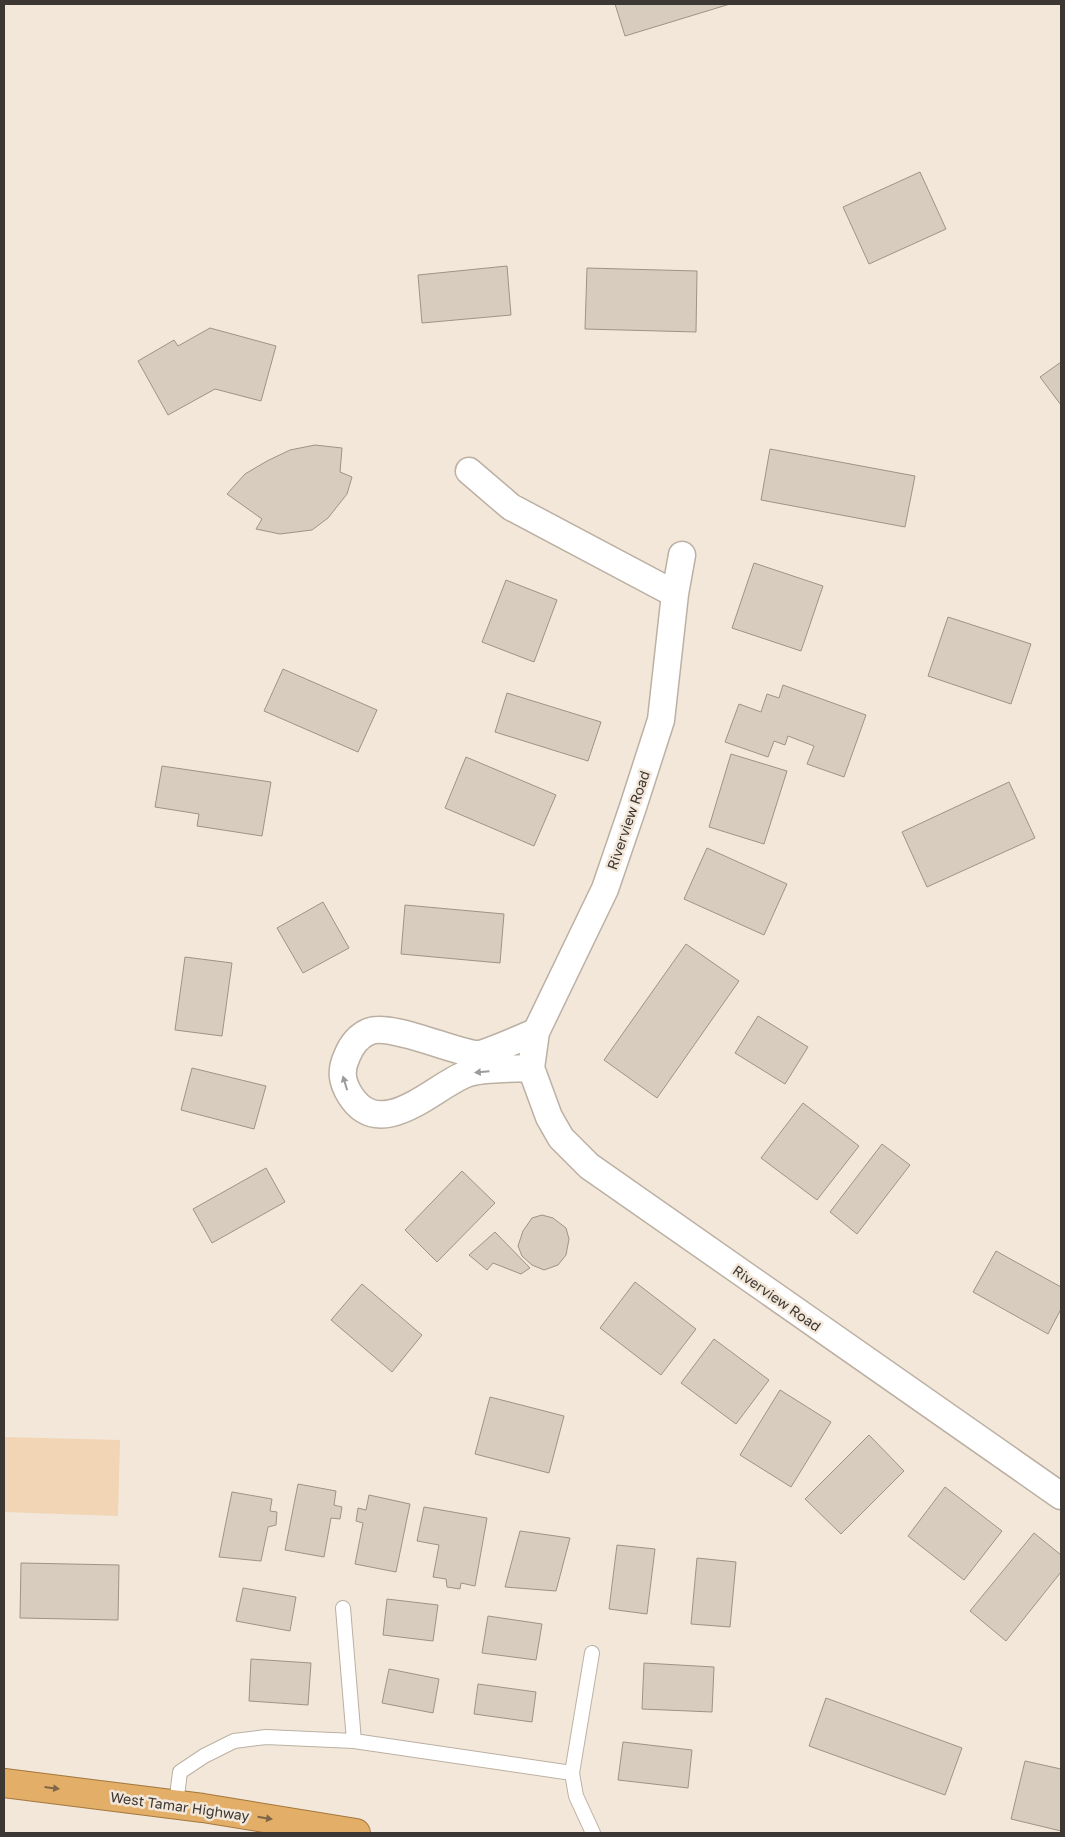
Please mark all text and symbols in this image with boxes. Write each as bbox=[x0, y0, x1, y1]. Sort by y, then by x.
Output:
street label: Riverview Road bbox=[603, 768, 653, 872]
one-way arrow bbox=[474, 1068, 490, 1076]
one-way arrow bbox=[341, 1075, 349, 1090]
street label: Riverview Road bbox=[730, 1261, 824, 1335]
one-way arrow bbox=[45, 1784, 61, 1792]
street label: West Tamar Highway bbox=[109, 1788, 251, 1824]
one-way arrow bbox=[257, 1815, 273, 1823]

